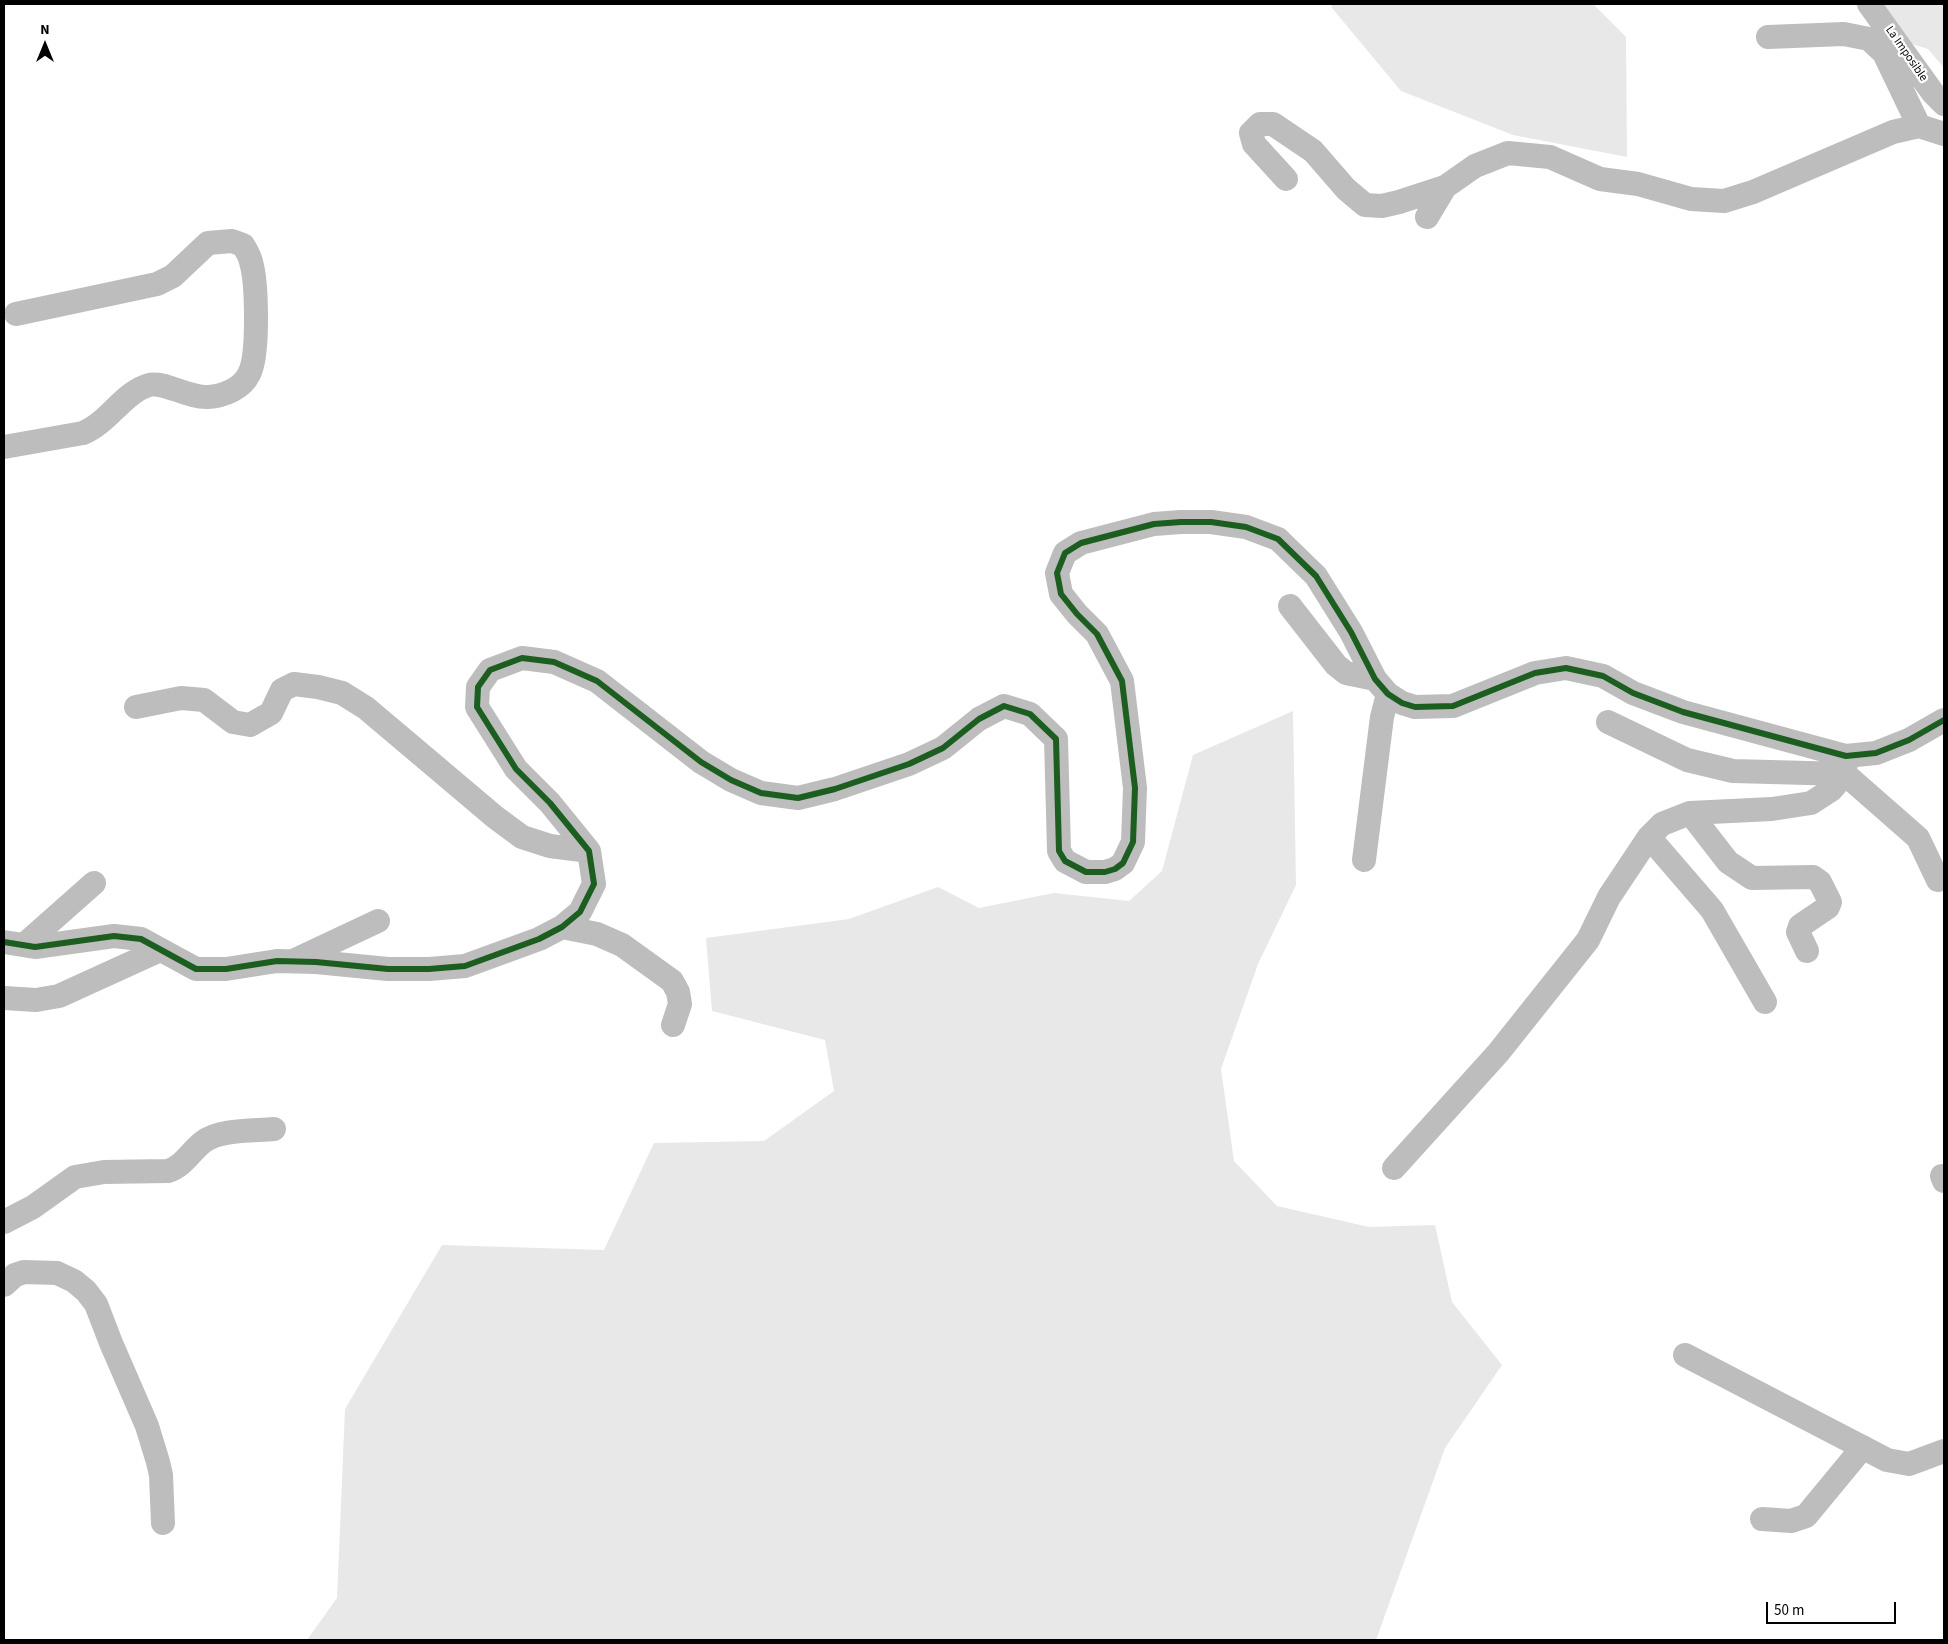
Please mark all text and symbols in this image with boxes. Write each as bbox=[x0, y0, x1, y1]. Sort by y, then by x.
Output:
north arrow bbox=[20, 20, 70, 70]
text: N bbox=[40, 20, 50, 40]
street label: La Imposible bbox=[1882, 24, 1930, 84]
scale bar bbox=[1768, 1592, 1898, 1624]
text: 50 m bbox=[1774, 1600, 1804, 1621]

